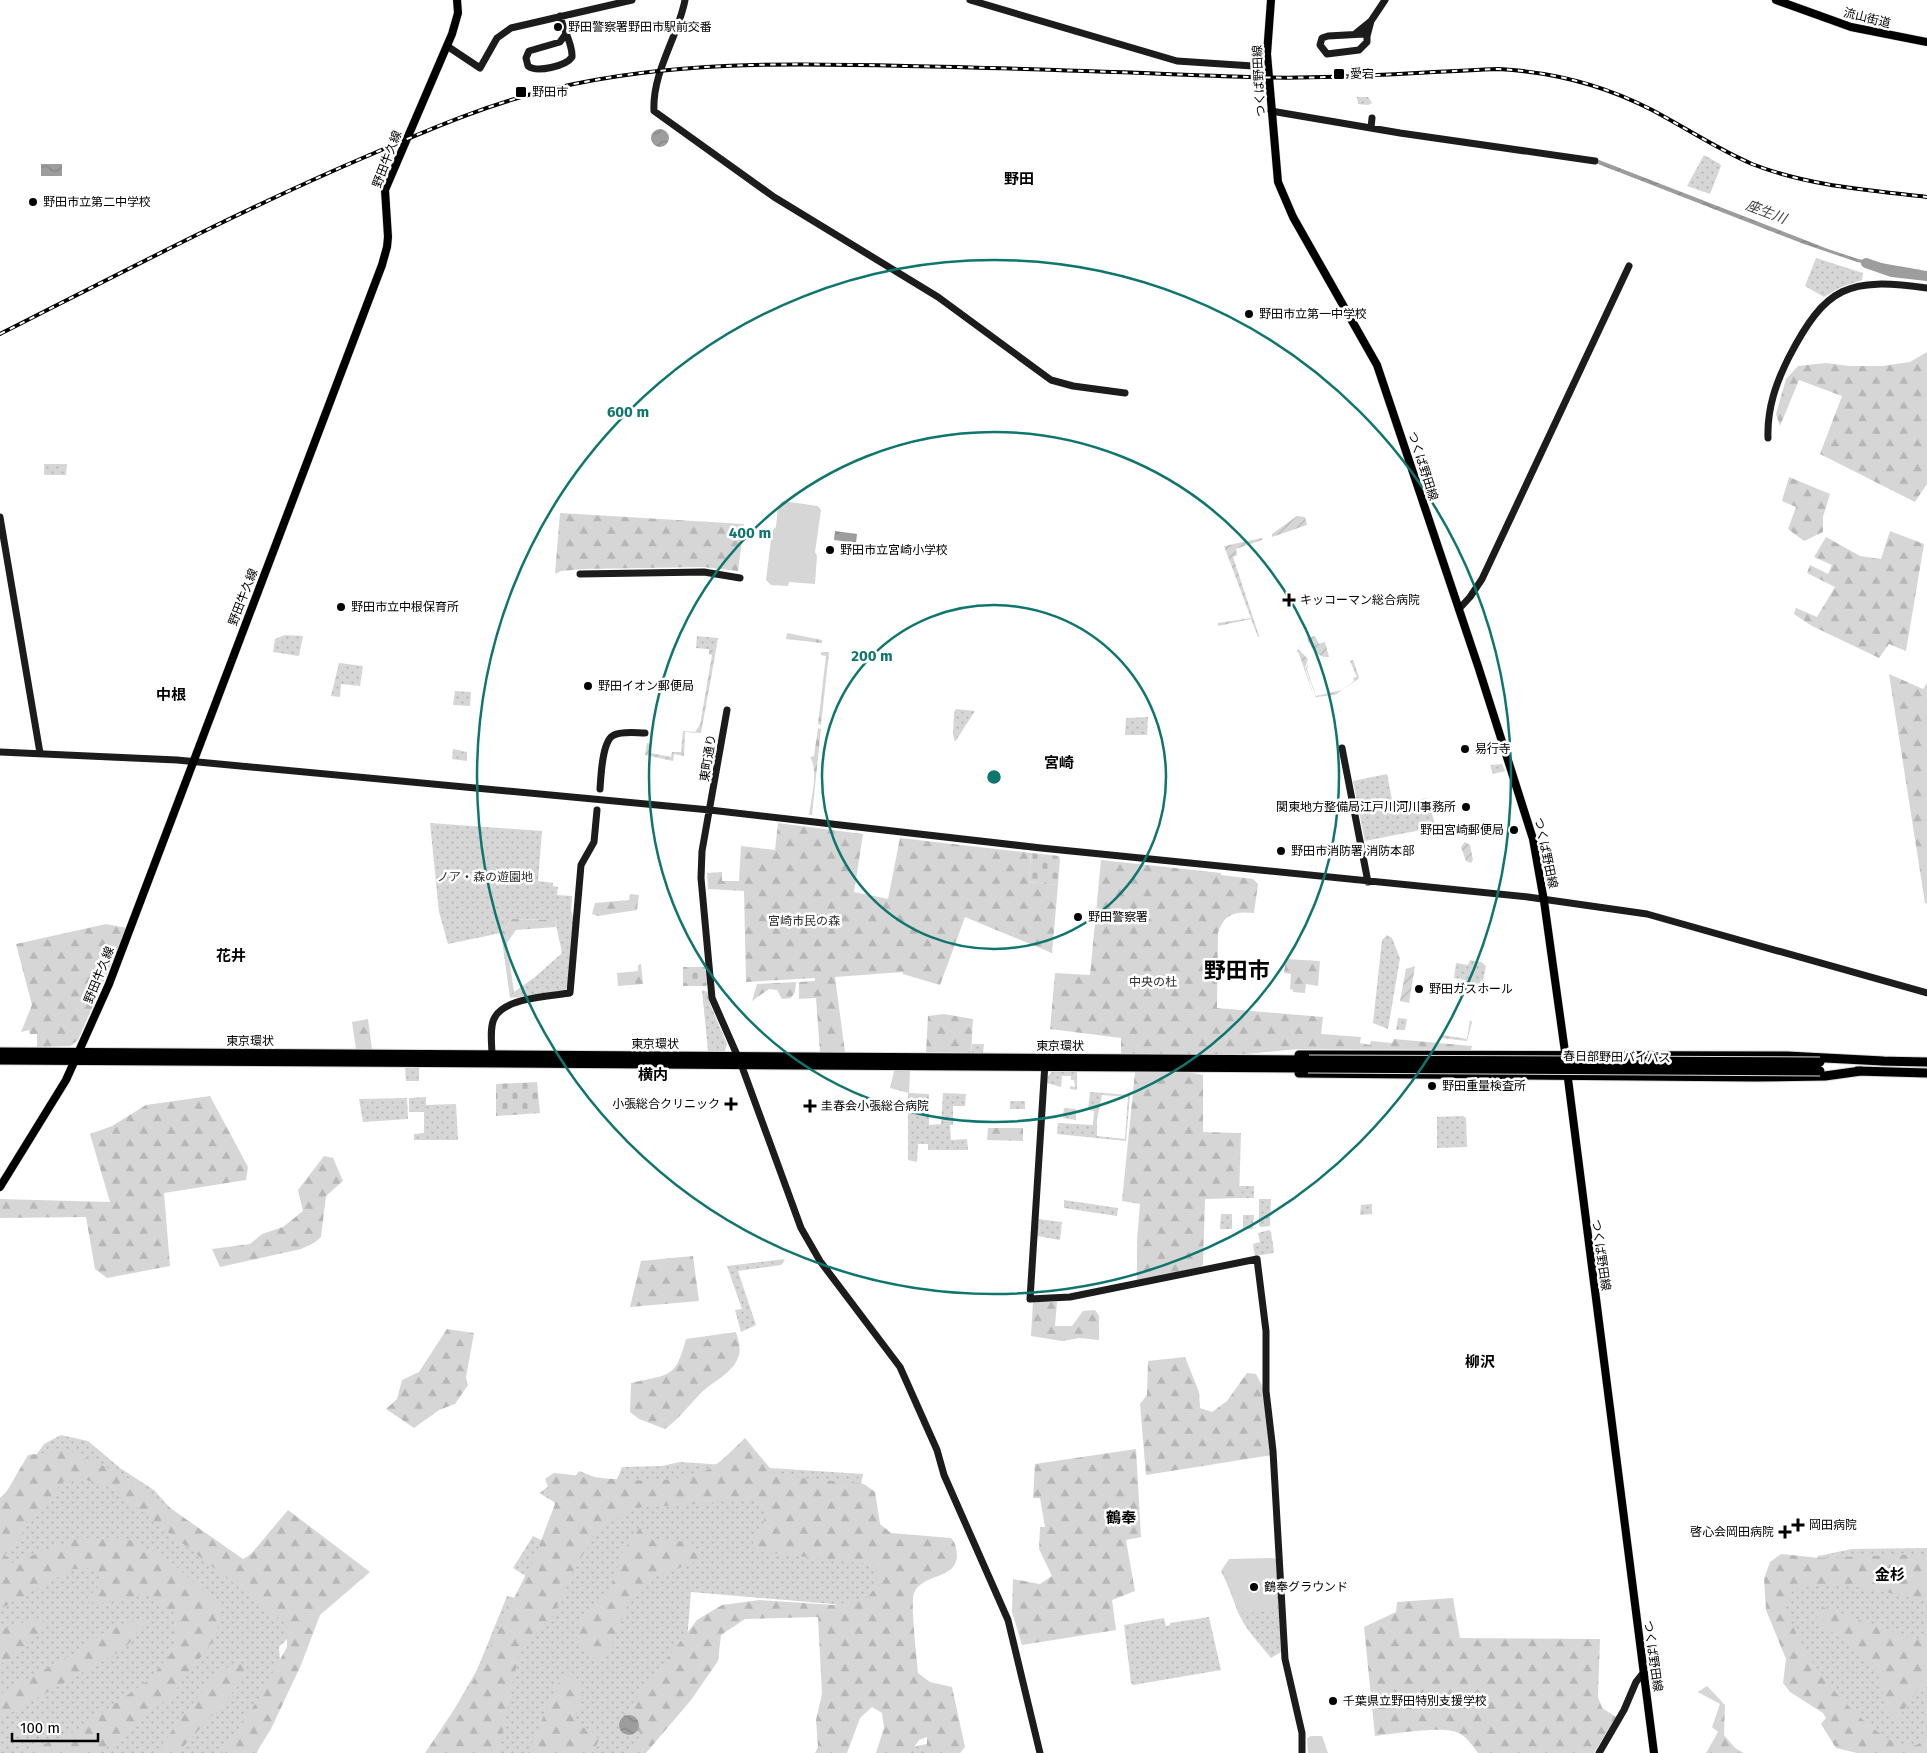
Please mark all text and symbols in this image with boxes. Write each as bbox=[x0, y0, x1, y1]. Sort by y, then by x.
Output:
street label: 流山街道 bbox=[1842, 5, 1892, 31]
place label: 野田警察署野田市駅前交番 bbox=[568, 20, 712, 34]
marker: 野田警察署野田市駅前交番 bbox=[552, 21, 564, 33]
street label: つくば野田線 bbox=[1250, 45, 1268, 117]
marker: 愛宕 bbox=[1332, 67, 1346, 81]
place label: 愛宕 bbox=[1350, 67, 1374, 81]
marker: 野田市 bbox=[514, 85, 528, 99]
place label: 野田市 bbox=[532, 85, 568, 99]
street label: 野田牛久線 bbox=[370, 128, 404, 190]
district label: 野田 bbox=[1004, 170, 1034, 188]
place label: 野田市立第二中学校 bbox=[43, 195, 151, 209]
marker: 野田市立第二中学校 bbox=[27, 196, 39, 208]
water label: 座生川 bbox=[1743, 197, 1791, 228]
place label: 野田市立第一中学校 bbox=[1259, 307, 1367, 321]
marker: 野田市立第一中学校 bbox=[1243, 308, 1255, 320]
text: 600 m bbox=[607, 403, 649, 421]
street label: つくば野田線 bbox=[1405, 430, 1441, 502]
text: 400 m bbox=[729, 524, 771, 542]
place label: 野田市立宮崎小学校 bbox=[840, 543, 948, 557]
marker: 野田市立宮崎小学校 bbox=[824, 544, 836, 556]
street label: 野田牛久線 bbox=[226, 566, 260, 628]
marker: キッコーマン総合病院 bbox=[1282, 593, 1296, 607]
place label: キッコーマン総合病院 bbox=[1300, 593, 1420, 607]
place label: 野田市立中根保育所 bbox=[351, 600, 459, 614]
marker: 野田市立中根保育所 bbox=[335, 601, 347, 613]
text: 200 m bbox=[851, 647, 893, 665]
place label: 野田イオン郵便局 bbox=[598, 679, 694, 693]
marker: 野田イオン郵便局 bbox=[582, 680, 594, 692]
district label: 中根 bbox=[156, 686, 186, 704]
street label: 東町通り bbox=[697, 733, 719, 783]
place label: 易行寺 bbox=[1475, 742, 1511, 756]
marker: 易行寺 bbox=[1459, 743, 1471, 755]
district label: 宮崎 bbox=[1044, 754, 1074, 772]
centre of rings bbox=[985, 768, 1003, 786]
place label: 関東地方整備局江戸川河川事務所 bbox=[1276, 800, 1456, 814]
marker: 関東地方整備局江戸川河川事務所 bbox=[1460, 801, 1472, 813]
street label: つくば野田線 bbox=[1532, 816, 1560, 890]
place label: 野田宮崎郵便局 bbox=[1420, 823, 1504, 837]
marker: 野田宮崎郵便局 bbox=[1508, 824, 1520, 836]
place label: 野田市消防署 消防本部 bbox=[1291, 844, 1414, 858]
marker: 野田市消防署 消防本部 bbox=[1275, 845, 1287, 857]
park label: ノア・森の遊園地 bbox=[437, 870, 533, 884]
place label: 野田警察署 bbox=[1088, 910, 1148, 924]
marker: 野田警察署 bbox=[1072, 911, 1084, 923]
park label: 宮崎市民の森 bbox=[768, 914, 840, 928]
street label: 野田牛久線 bbox=[81, 945, 117, 1005]
district label: 花井 bbox=[216, 947, 246, 965]
district label: 野田市 bbox=[1204, 957, 1270, 984]
park label: 中央の杜 bbox=[1129, 975, 1177, 989]
place label: 野田ガスホール bbox=[1429, 982, 1513, 996]
marker: 野田ガスホール bbox=[1413, 983, 1425, 995]
street label: 東京環状 bbox=[226, 1034, 274, 1048]
street label: 東京環状 bbox=[631, 1037, 679, 1051]
street label: 東京環状 bbox=[1036, 1039, 1084, 1053]
street label: 春日部野田バイパス bbox=[1563, 1049, 1671, 1065]
district label: 横内 bbox=[638, 1066, 668, 1084]
place label: 野田重量検査所 bbox=[1442, 1079, 1526, 1093]
marker: 野田重量検査所 bbox=[1426, 1080, 1438, 1092]
place label: 小張総合クリニック bbox=[612, 1097, 720, 1111]
marker: 小張総合クリニック bbox=[724, 1097, 738, 1111]
marker: 圭春会小張総合病院 bbox=[803, 1099, 817, 1113]
place label: 圭春会小張総合病院 bbox=[821, 1099, 929, 1113]
street label: つくば野田線 bbox=[1589, 1218, 1613, 1292]
district label: 柳沢 bbox=[1465, 1353, 1495, 1371]
district label: 鶴奉 bbox=[1106, 1509, 1136, 1527]
marker: 岡田病院 bbox=[1791, 1518, 1805, 1532]
place label: 岡田病院 bbox=[1809, 1518, 1857, 1532]
place label: 啓心会岡田病院 bbox=[1690, 1525, 1774, 1539]
marker: 啓心会岡田病院 bbox=[1778, 1525, 1792, 1539]
district label: 金杉 bbox=[1875, 1566, 1905, 1584]
place label: 鶴奉グラウンド bbox=[1264, 1580, 1348, 1594]
marker: 鶴奉グラウンド bbox=[1248, 1581, 1260, 1593]
street label: つくば野田線 bbox=[1641, 1619, 1665, 1693]
place label: 千葉県立野田特別支援学校 bbox=[1343, 1694, 1487, 1708]
marker: 千葉県立野田特別支援学校 bbox=[1327, 1695, 1339, 1707]
scale bar bbox=[12, 1710, 99, 1742]
text: 100 m bbox=[20, 1719, 60, 1737]

